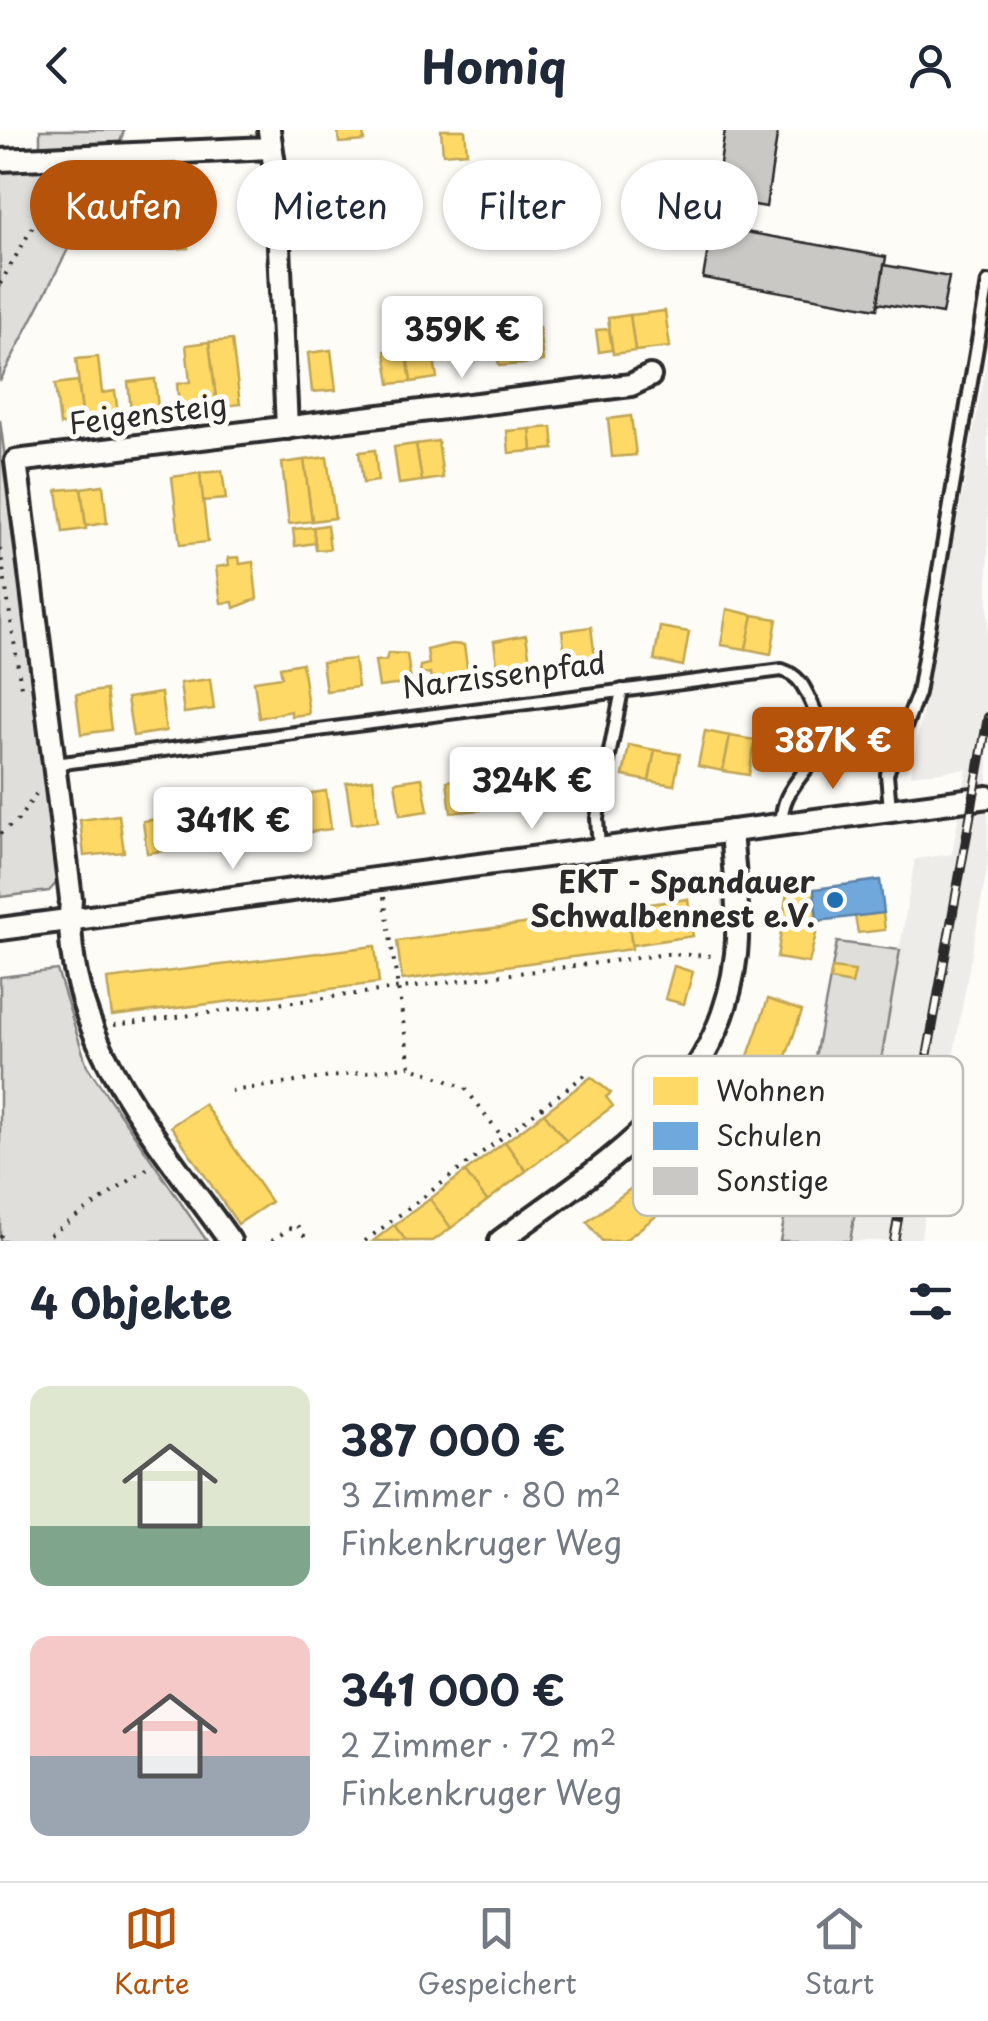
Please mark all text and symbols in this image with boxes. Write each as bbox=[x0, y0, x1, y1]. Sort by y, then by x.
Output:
text: Homiq bbox=[421, 31, 567, 99]
icon: back bbox=[30, 38, 85, 93]
icon: person bbox=[903, 38, 958, 93]
chip: Kaufen bbox=[30, 160, 217, 250]
chip: Mieten bbox=[237, 160, 423, 250]
chip: Filter bbox=[443, 160, 601, 250]
chip: Neu bbox=[621, 160, 758, 250]
pin: 359K € bbox=[381, 296, 543, 381]
text: 359K € bbox=[404, 304, 520, 352]
street label: Feigensteig bbox=[66, 380, 229, 445]
street label: Narzissenpfad bbox=[399, 639, 608, 708]
pin: 387K € bbox=[752, 707, 914, 792]
text: 387K € bbox=[774, 715, 892, 763]
pin: 324K € bbox=[451, 747, 613, 832]
text: 324K € bbox=[472, 755, 592, 803]
pin: 341K € bbox=[152, 787, 314, 872]
text: 341K € bbox=[175, 795, 291, 843]
place label: EKT - Spandauer Schwalbennest e.V. bbox=[530, 858, 816, 937]
marker: EKT - Spandauer Schwalbennest e.V. bbox=[824, 889, 846, 911]
legend bbox=[633, 1056, 963, 1216]
text: Wohnen bbox=[716, 1068, 826, 1111]
text: Schulen bbox=[716, 1113, 822, 1156]
text: Sonstige bbox=[716, 1158, 829, 1201]
text: 4 Objekte bbox=[30, 1270, 232, 1333]
icon: filters bbox=[903, 1274, 958, 1329]
text: 387 000 € bbox=[340, 1407, 566, 1470]
icon: home bbox=[110, 1426, 230, 1546]
text: 3 Zimmer · 80 m² bbox=[340, 1470, 621, 1518]
text: Finkenkruger Weg bbox=[340, 1518, 622, 1566]
text: 341 000 € bbox=[340, 1657, 565, 1720]
icon: home bbox=[110, 1676, 230, 1796]
text: 2 Zimmer · 72 m² bbox=[340, 1720, 616, 1768]
text: Finkenkruger Weg bbox=[340, 1768, 622, 1816]
tab: Karte bbox=[114, 1901, 190, 2004]
tab: Gespeichert bbox=[417, 1901, 577, 2004]
tab: Start bbox=[804, 1901, 874, 2004]

